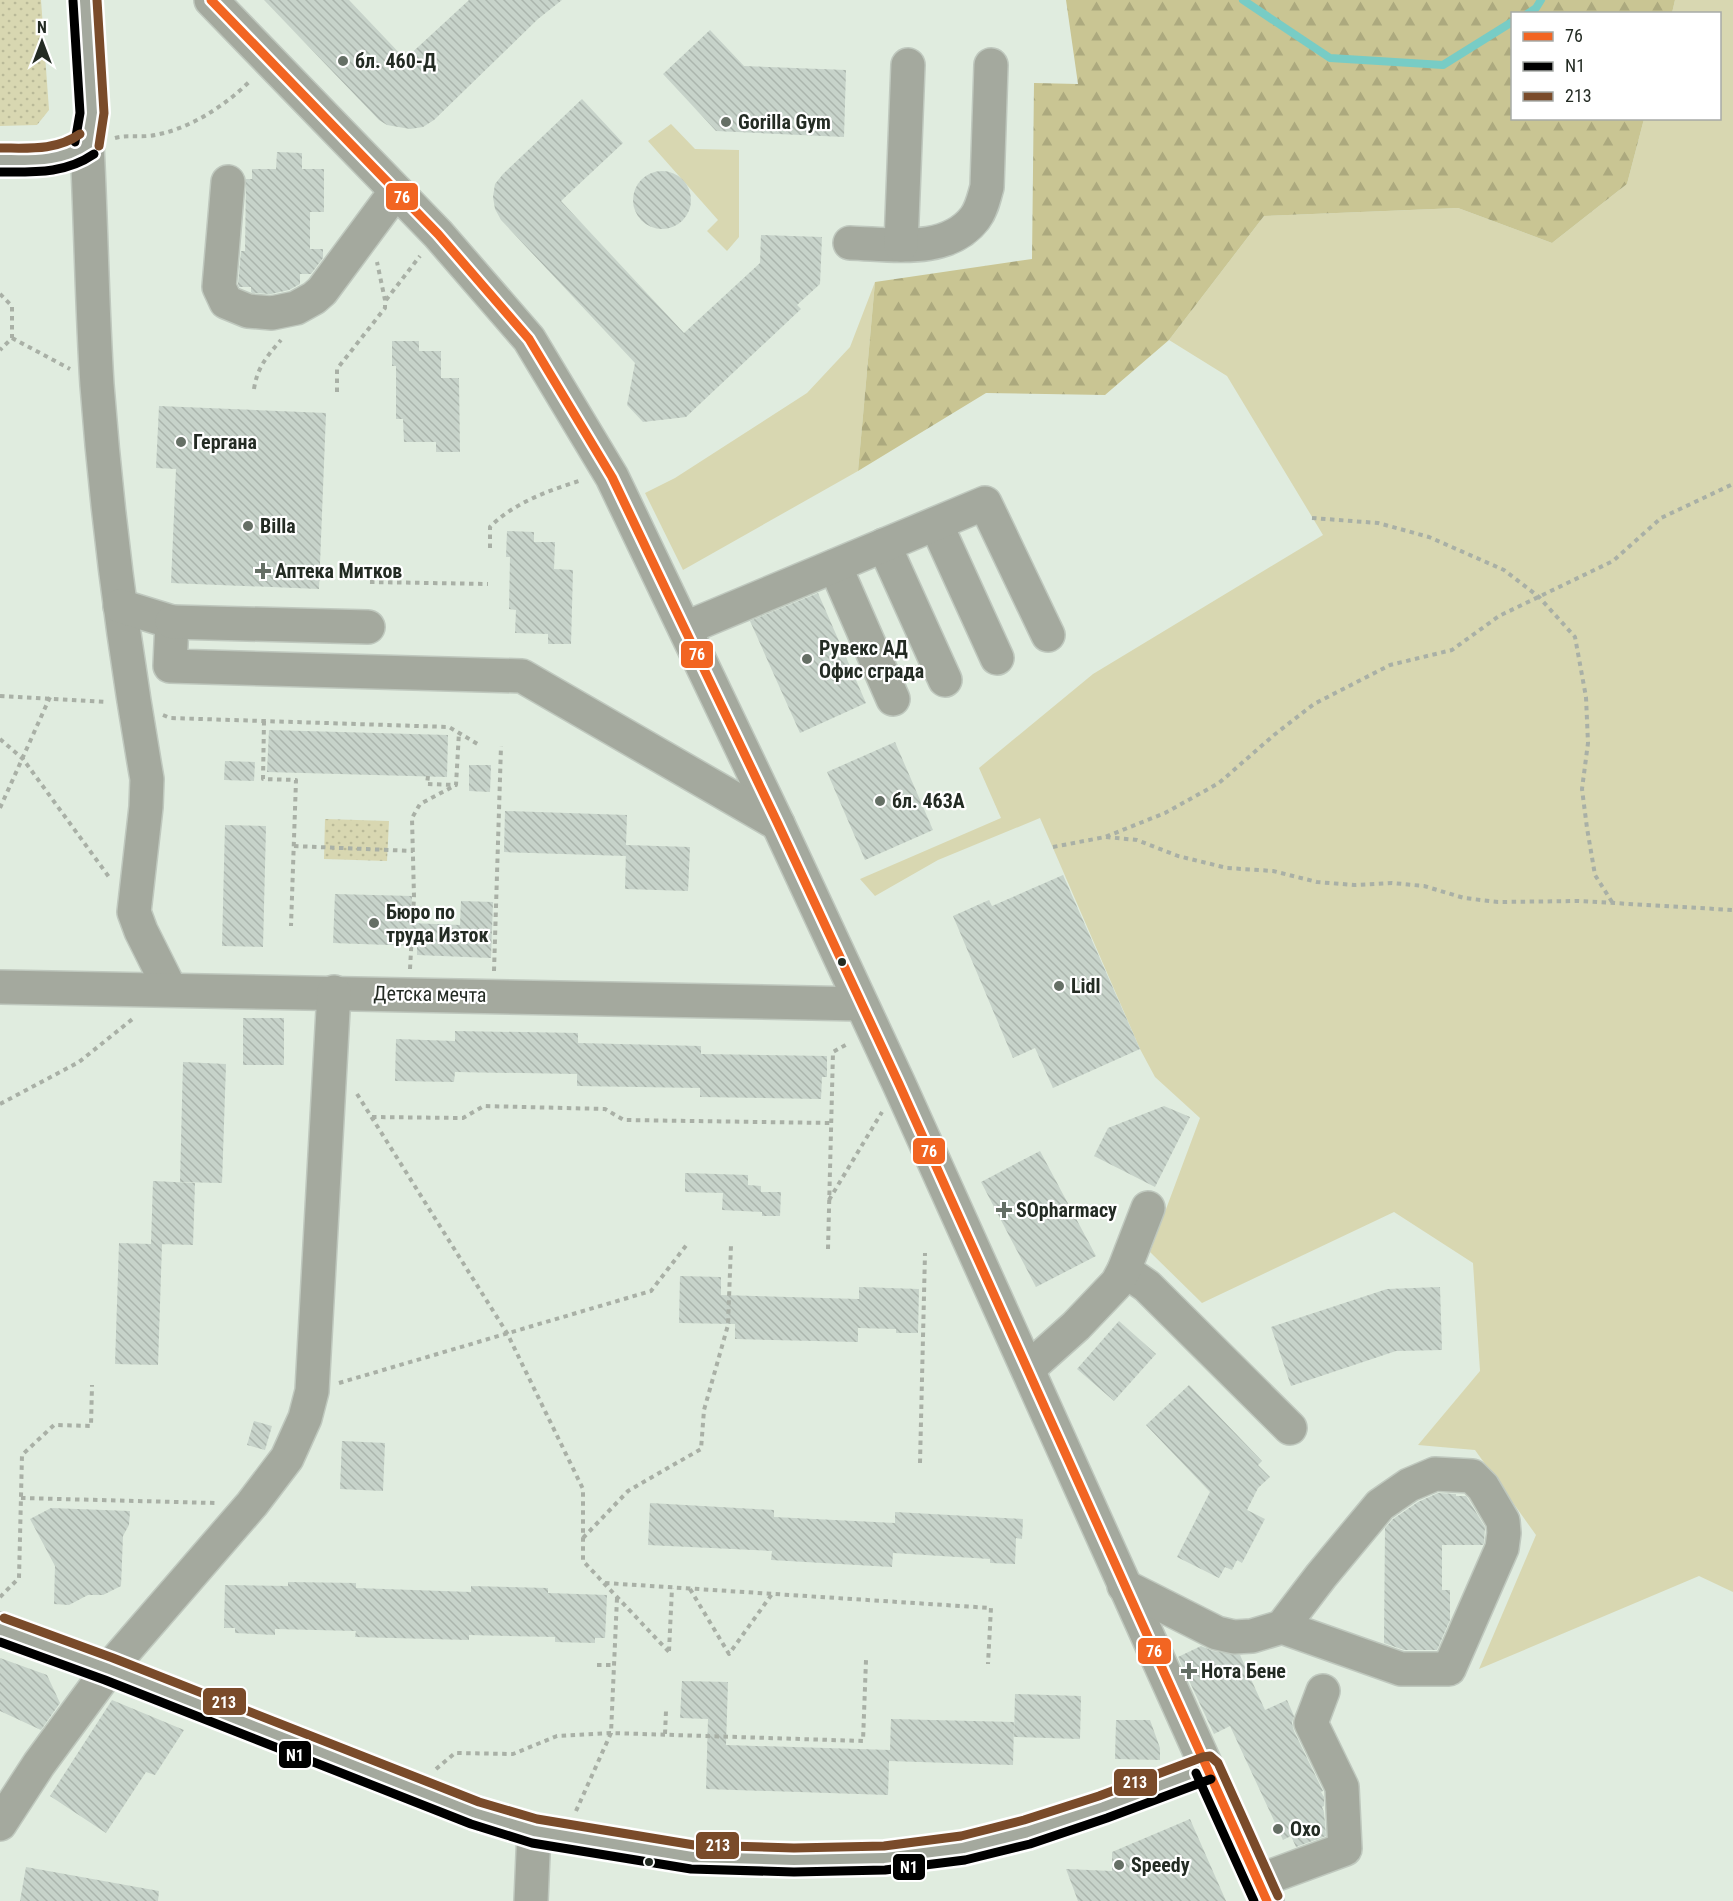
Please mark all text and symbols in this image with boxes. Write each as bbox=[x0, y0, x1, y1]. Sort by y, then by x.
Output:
north arrow bbox=[12, 12, 72, 72]
legend bbox=[1511, 12, 1721, 120]
text: N bbox=[37, 18, 47, 37]
text: 76 bbox=[1565, 25, 1583, 46]
place label: бл. 460-Д bbox=[355, 49, 436, 73]
marker: бл. 460-Д bbox=[336, 54, 350, 68]
text: N1 bbox=[1565, 55, 1585, 76]
text: 213 bbox=[1565, 85, 1592, 106]
place label: Gorilla Gym bbox=[738, 110, 831, 134]
marker: Gorilla Gym bbox=[719, 115, 733, 129]
line badge: 76 bbox=[385, 182, 419, 211]
text: 76 bbox=[394, 188, 410, 207]
place label: Гергана bbox=[193, 430, 257, 454]
marker: Гергана bbox=[174, 435, 188, 449]
place label: Billa bbox=[260, 514, 296, 538]
marker: Billa bbox=[241, 519, 255, 533]
place label: Аптека Митков bbox=[275, 559, 402, 583]
marker: Аптека Митков bbox=[256, 564, 270, 578]
place label: Рувекс АД Офис сграда bbox=[819, 636, 924, 683]
line badge: 76 bbox=[680, 640, 714, 669]
text: 76 bbox=[689, 645, 705, 664]
marker: Рувекс АД Офис сграда bbox=[800, 652, 814, 666]
place label: бл. 463А bbox=[892, 789, 965, 813]
marker: бл. 463А bbox=[873, 794, 887, 808]
place label: Бюро по труда Изток bbox=[386, 900, 489, 947]
marker: Бюро по труда Изток bbox=[367, 916, 381, 930]
unlabelled marker bbox=[836, 956, 848, 968]
place label: Lidl bbox=[1071, 974, 1101, 998]
marker: Lidl bbox=[1052, 979, 1066, 993]
street label: Детска мечта bbox=[373, 981, 487, 1007]
line badge: 76 bbox=[912, 1137, 946, 1165]
text: 76 bbox=[921, 1142, 937, 1161]
place label: SOpharmacy bbox=[1016, 1198, 1117, 1222]
marker: SOpharmacy bbox=[997, 1203, 1011, 1217]
line badge: 76 bbox=[1137, 1637, 1172, 1665]
text: 76 bbox=[1146, 1642, 1162, 1661]
place label: Нота Бене bbox=[1201, 1659, 1286, 1683]
marker: Нота Бене bbox=[1182, 1664, 1196, 1678]
line badge: 213 bbox=[202, 1687, 247, 1716]
text: 213 bbox=[212, 1693, 236, 1712]
line badge: N1 bbox=[278, 1740, 312, 1769]
text: N1 bbox=[286, 1746, 304, 1765]
line badge: 213 bbox=[1113, 1768, 1158, 1797]
text: 213 bbox=[1123, 1773, 1147, 1792]
place label: Охо bbox=[1290, 1817, 1321, 1841]
marker: Охо bbox=[1271, 1822, 1285, 1836]
line badge: 213 bbox=[695, 1831, 740, 1860]
text: 213 bbox=[706, 1836, 730, 1855]
line badge: N1 bbox=[892, 1853, 926, 1881]
place label: Speedy bbox=[1131, 1853, 1190, 1877]
unlabelled marker bbox=[643, 1856, 655, 1868]
text: N1 bbox=[900, 1858, 918, 1877]
marker: Speedy bbox=[1112, 1858, 1126, 1872]

